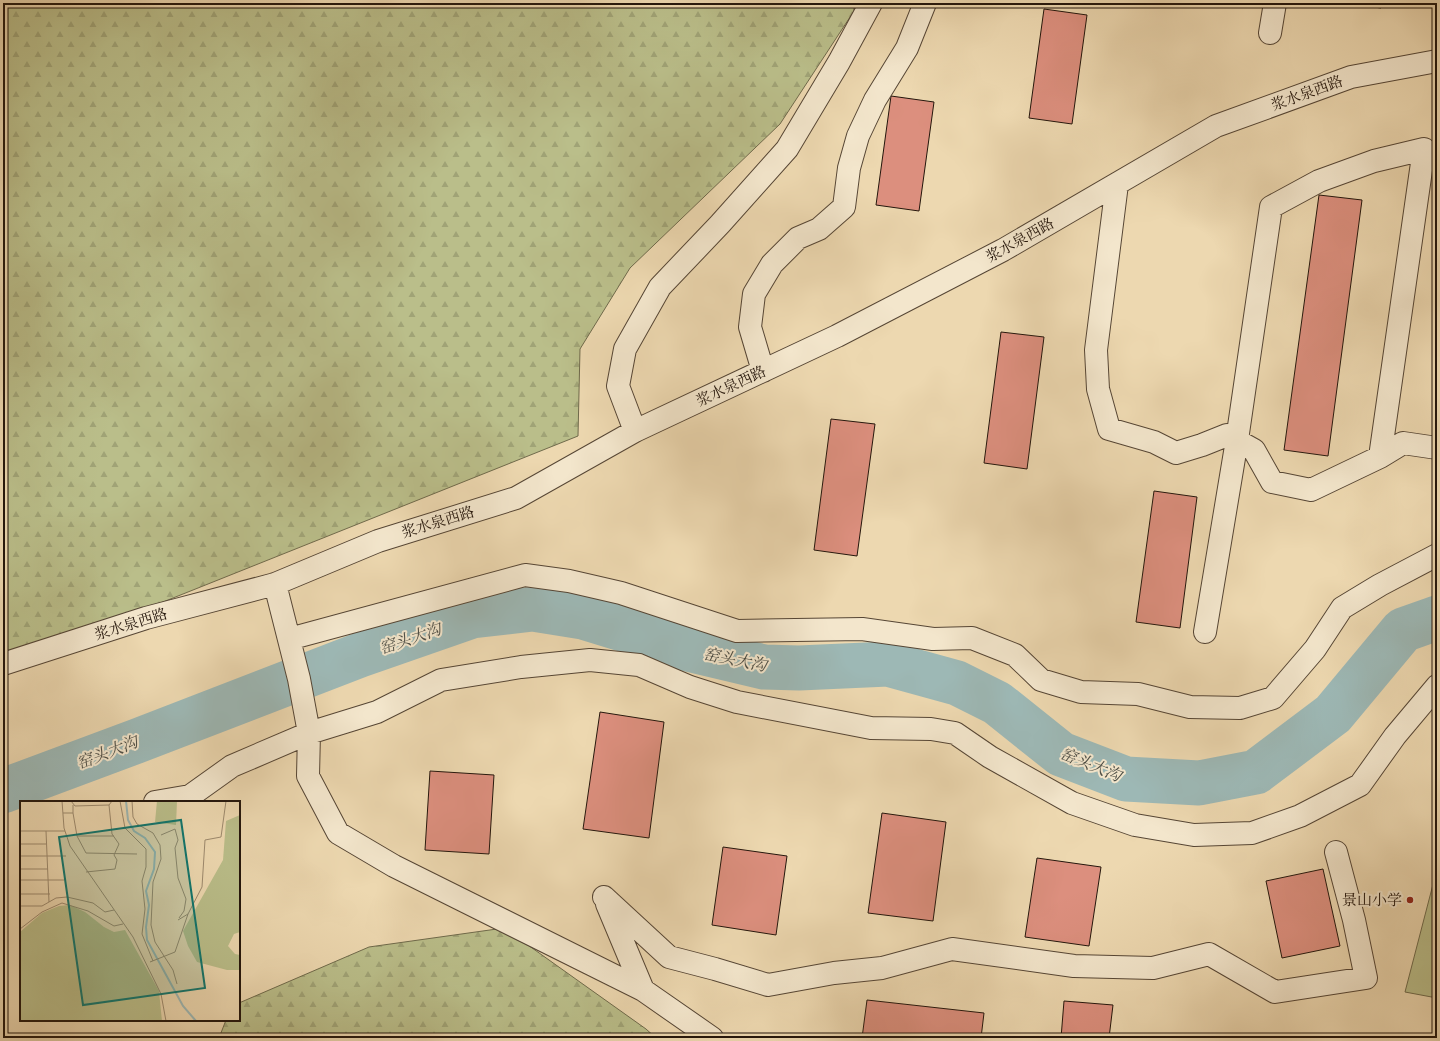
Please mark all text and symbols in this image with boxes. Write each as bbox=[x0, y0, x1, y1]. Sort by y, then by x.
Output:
street label: 浆水泉西路 bbox=[1269, 72, 1346, 117]
street label: 浆水泉西路 bbox=[983, 214, 1059, 269]
street label: 浆水泉西路 bbox=[693, 362, 770, 413]
street label: 浆水泉西路 bbox=[399, 502, 477, 544]
street label: 浆水泉西路 bbox=[92, 604, 170, 646]
water label: 窑头大沟 bbox=[377, 618, 448, 662]
water label: 窑头大沟 bbox=[701, 644, 771, 679]
water label: 窑头大沟 bbox=[74, 731, 145, 777]
water label: 窑头大沟 bbox=[1056, 744, 1127, 790]
inset map bbox=[20, 801, 240, 1021]
place label: 景山小学 bbox=[1342, 891, 1402, 912]
marker: 景山小学 bbox=[1405, 895, 1415, 905]

